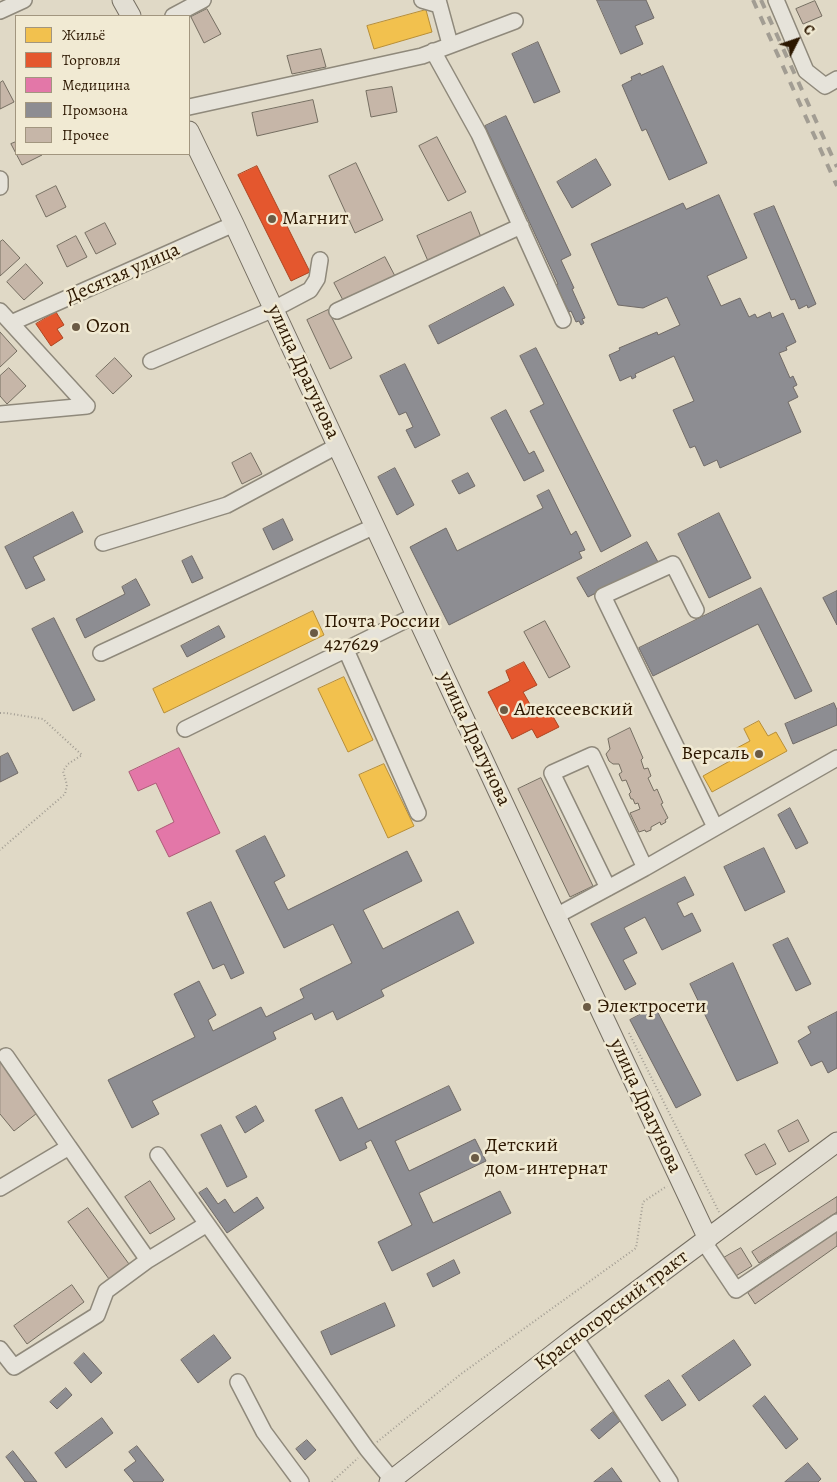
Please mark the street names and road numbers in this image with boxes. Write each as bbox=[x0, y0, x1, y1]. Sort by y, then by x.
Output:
street label: Десятая улица bbox=[62, 238, 184, 310]
street label: улица Драгунова bbox=[261, 301, 345, 443]
street label: улица Драгунова bbox=[432, 668, 516, 810]
street label: улица Драгунова bbox=[603, 1035, 687, 1177]
street label: Красногорский тракт bbox=[531, 1246, 693, 1376]

